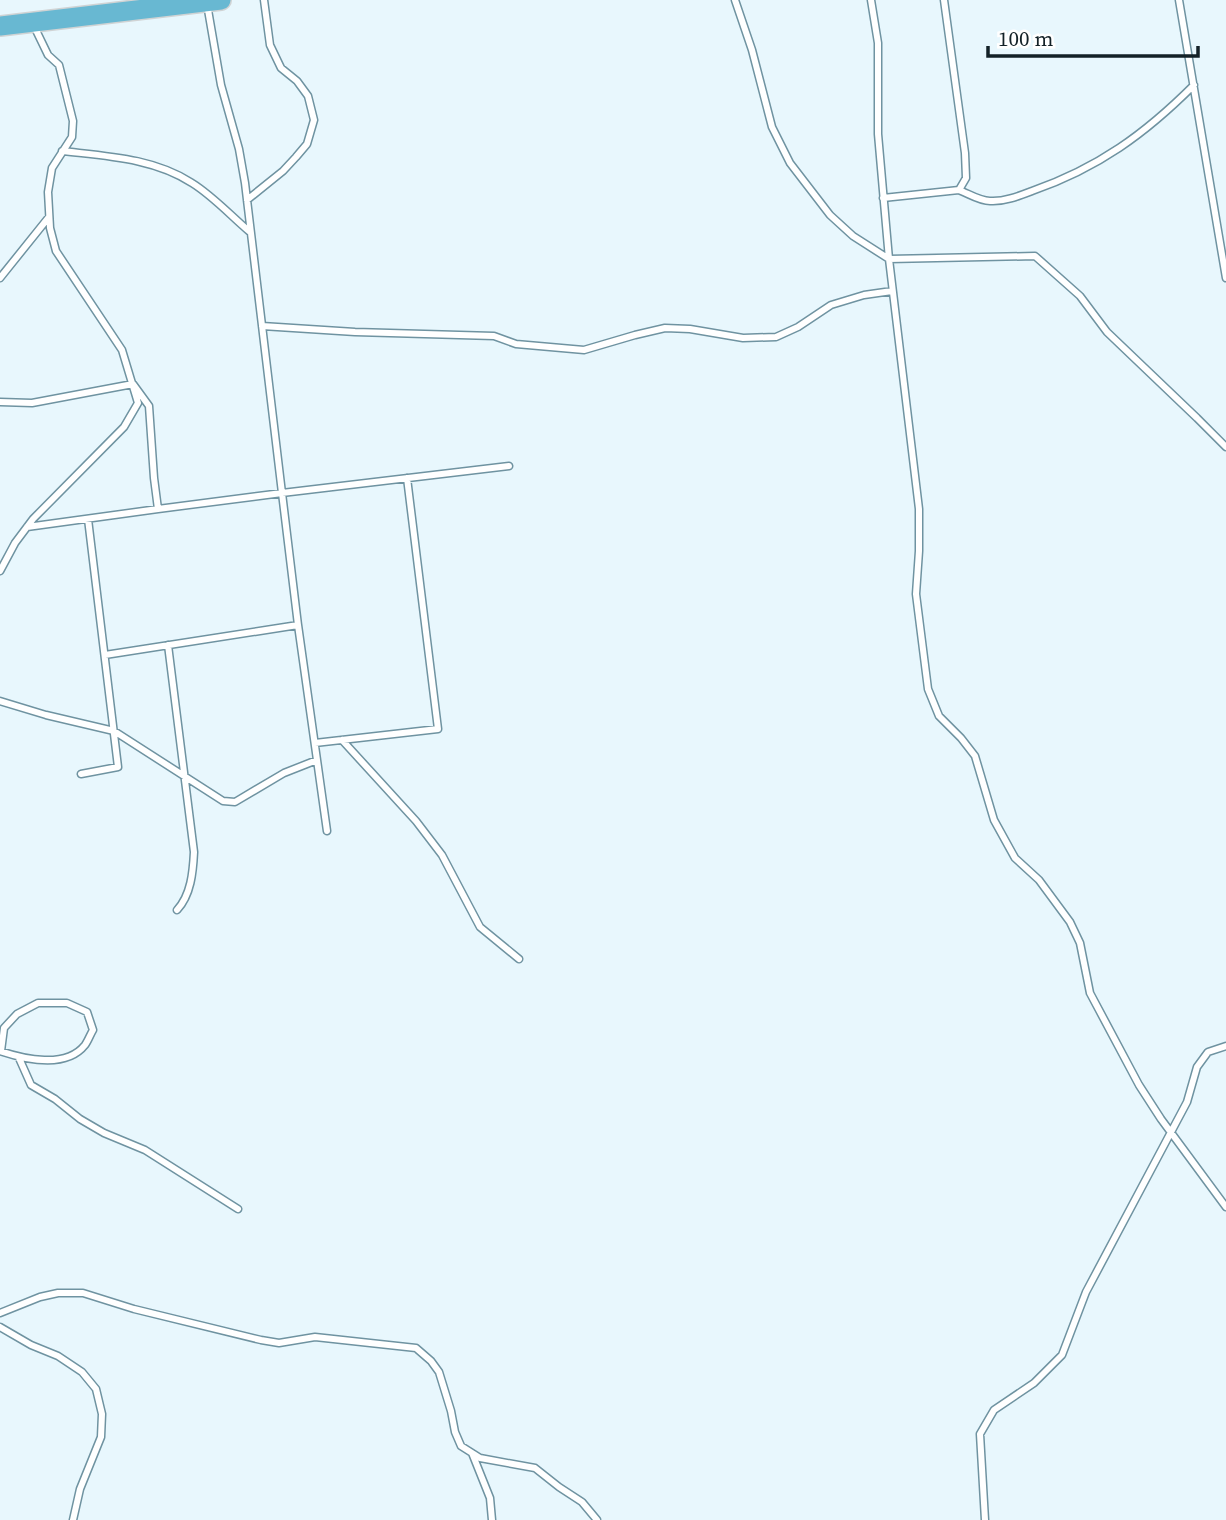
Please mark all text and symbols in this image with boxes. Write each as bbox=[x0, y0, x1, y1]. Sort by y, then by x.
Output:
scale bar bbox=[988, 14, 1198, 58]
text: 100 m bbox=[998, 24, 1053, 53]

